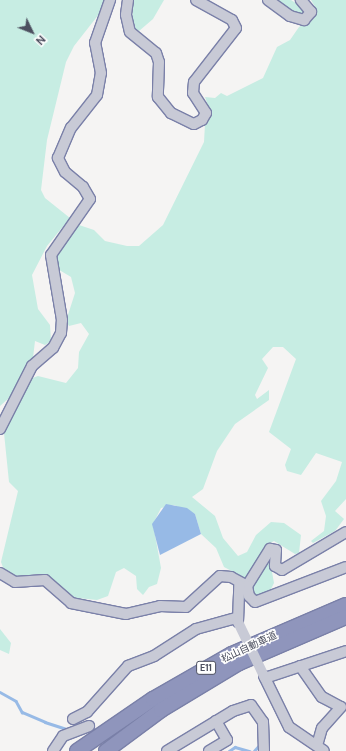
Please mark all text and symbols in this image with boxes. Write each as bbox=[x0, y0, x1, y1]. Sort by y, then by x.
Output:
north arrow bbox=[12, 12, 52, 52]
text: N bbox=[33, 32, 49, 48]
street label: 松山自動車道 bbox=[219, 629, 279, 665]
road number: E11 bbox=[196, 661, 216, 675]

